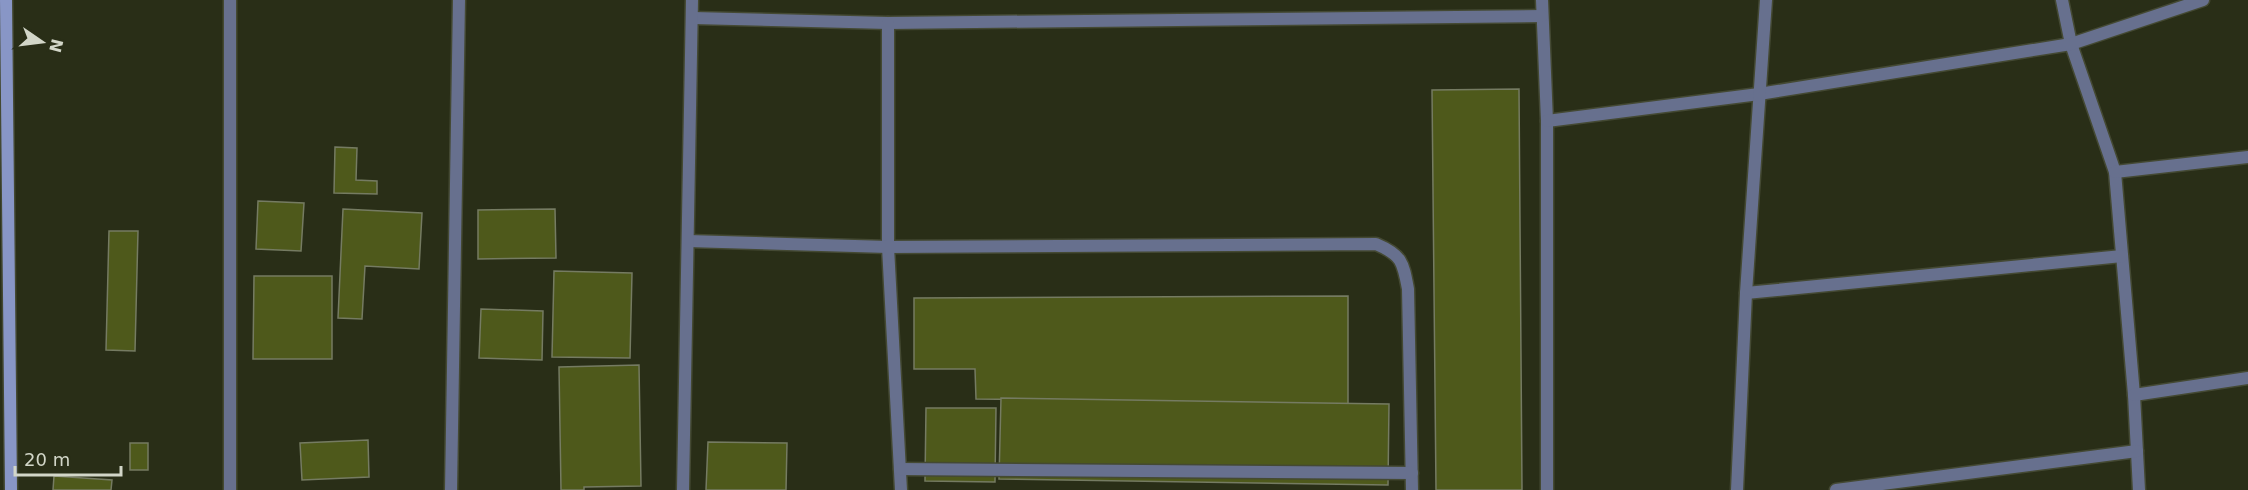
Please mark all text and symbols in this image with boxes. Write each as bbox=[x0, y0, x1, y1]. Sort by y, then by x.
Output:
north arrow bbox=[12, 12, 72, 72]
text: N bbox=[45, 37, 67, 54]
scale bar bbox=[15, 439, 122, 477]
text: 20 m bbox=[24, 449, 70, 470]

